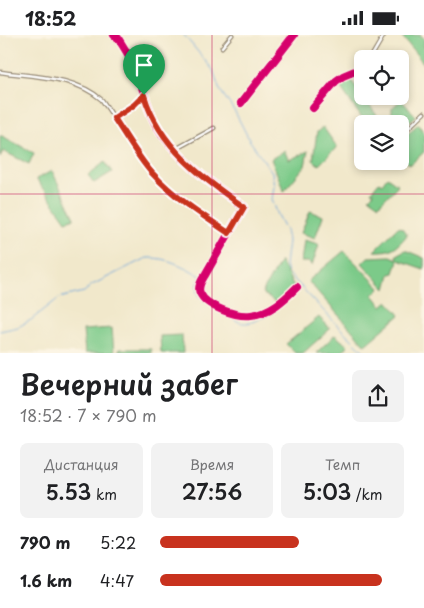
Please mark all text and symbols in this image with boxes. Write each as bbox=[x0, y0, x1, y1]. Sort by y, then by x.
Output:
text: 18:52 bbox=[25, 4, 76, 32]
pin bbox=[123, 44, 165, 95]
map controls bbox=[354, 50, 409, 170]
button: locate bbox=[354, 50, 409, 105]
icon: arrive bbox=[130, 51, 158, 79]
button: layers bbox=[354, 115, 409, 170]
text: Вечерний забег bbox=[20, 362, 238, 405]
button: share bbox=[352, 370, 404, 422]
text: 18:52 · 7 × 790 m bbox=[20, 403, 156, 427]
text: Дистанция bbox=[44, 454, 118, 475]
text: Время bbox=[190, 454, 234, 475]
text: Темп bbox=[325, 454, 360, 475]
text: 5.53 bbox=[46, 475, 91, 507]
text: 27:56 bbox=[182, 475, 242, 507]
text: 5:03 bbox=[303, 475, 351, 507]
text: km bbox=[91, 484, 117, 505]
text: /km bbox=[351, 484, 383, 505]
text: 790 m bbox=[20, 530, 70, 554]
text: 5:22 bbox=[100, 530, 136, 554]
text: 1.6 km bbox=[20, 568, 72, 592]
text: 4:47 bbox=[100, 568, 134, 592]

